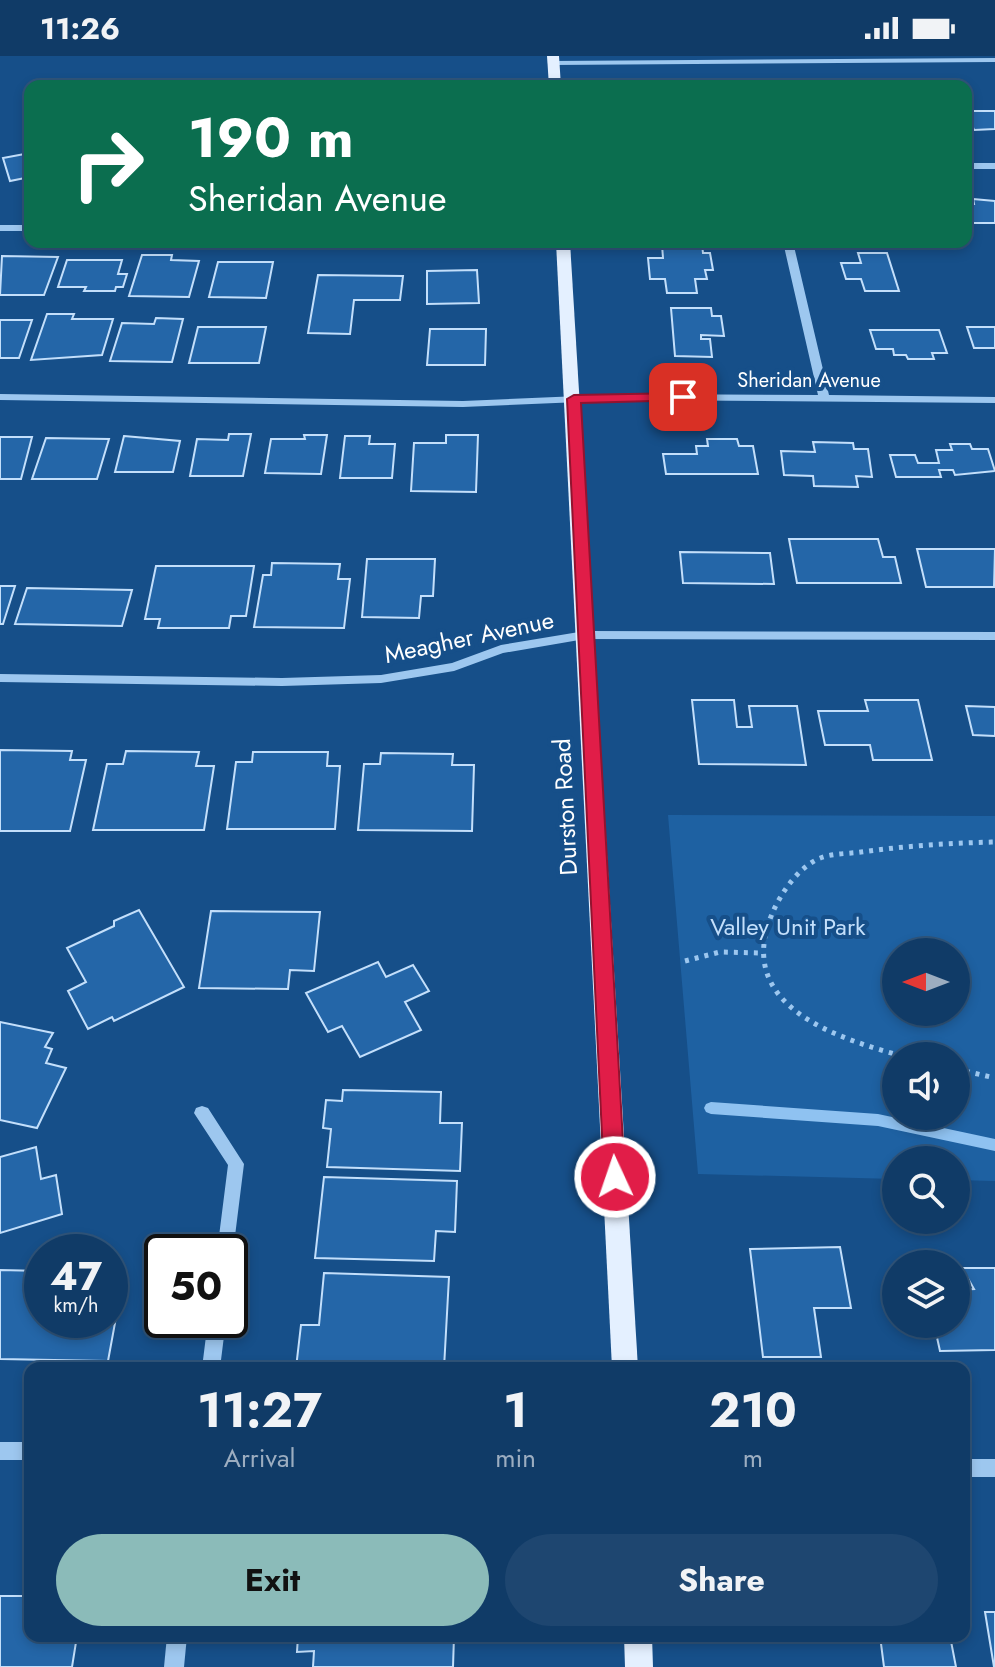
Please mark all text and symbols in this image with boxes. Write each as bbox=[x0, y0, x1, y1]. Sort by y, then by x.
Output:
text: 11:26 bbox=[40, 7, 120, 50]
text: 190 m bbox=[188, 97, 354, 178]
icon: right bbox=[56, 112, 160, 216]
text: Sheridan Avenue bbox=[188, 172, 447, 224]
pin bbox=[649, 363, 717, 431]
street label: Sheridan Avenue bbox=[737, 366, 881, 395]
icon: arrive bbox=[661, 375, 705, 419]
street label: Meagher Avenue bbox=[381, 602, 557, 672]
street label: Durston Road bbox=[544, 738, 586, 876]
park label: Valley Unit Park bbox=[710, 909, 866, 944]
north arrow bbox=[882, 938, 970, 1026]
map controls bbox=[882, 938, 970, 1338]
button: sound bbox=[882, 1042, 970, 1130]
position arrow bbox=[573, 1135, 657, 1219]
button: search bbox=[882, 1146, 970, 1234]
speed limit sign: 50 bbox=[144, 1234, 248, 1338]
text: 47 bbox=[50, 1247, 102, 1305]
button: layers bbox=[882, 1250, 970, 1338]
text: km/h bbox=[53, 1291, 99, 1320]
text: 11:27 bbox=[197, 1376, 322, 1445]
text: 1 bbox=[503, 1376, 528, 1445]
text: 210 bbox=[709, 1376, 797, 1445]
text: Arrival bbox=[224, 1439, 295, 1477]
text: min bbox=[495, 1439, 536, 1477]
text: m bbox=[743, 1439, 763, 1477]
button: Exit bbox=[56, 1534, 489, 1626]
button: Share bbox=[505, 1534, 938, 1626]

